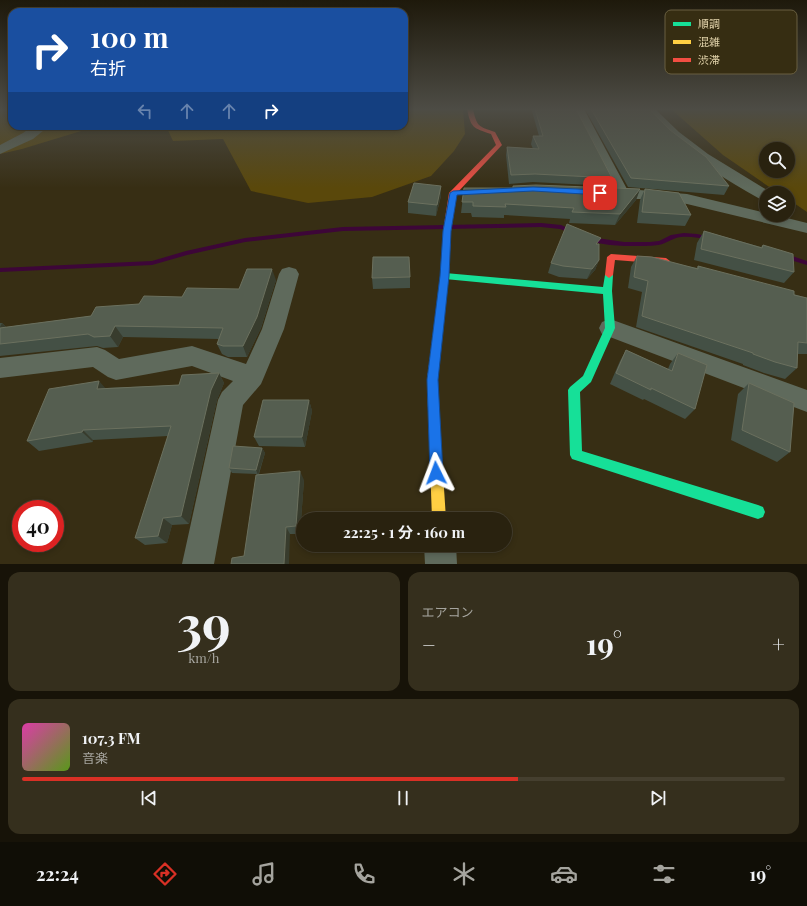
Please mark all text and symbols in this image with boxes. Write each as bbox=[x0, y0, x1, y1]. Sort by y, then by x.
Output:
legend bbox=[665, 10, 797, 74]
text: 順調 bbox=[698, 16, 720, 31]
text: 100 m bbox=[90, 18, 169, 55]
icon: right bbox=[24, 24, 76, 76]
text: 混雑 bbox=[698, 34, 720, 49]
text: 渋滞 bbox=[698, 52, 720, 67]
text: 右折 bbox=[90, 56, 126, 80]
icon: left bbox=[134, 100, 156, 122]
icon: ahead bbox=[176, 100, 198, 122]
icon: ahead bbox=[218, 100, 240, 122]
icon: right bbox=[260, 100, 282, 122]
map controls bbox=[759, 142, 795, 222]
button: search bbox=[759, 142, 795, 178]
pin bbox=[583, 176, 617, 210]
icon: arrive bbox=[589, 182, 611, 204]
button: layers bbox=[759, 186, 795, 222]
position arrow bbox=[415, 452, 457, 494]
speed limit sign: 40 bbox=[12, 500, 64, 552]
text: 22:25 · 1 分 · 160 m bbox=[343, 522, 465, 542]
text: 39 bbox=[177, 588, 231, 657]
text: エアコン bbox=[422, 603, 474, 620]
text: 19° bbox=[586, 623, 622, 663]
text: − bbox=[422, 629, 436, 659]
text: + bbox=[772, 629, 785, 659]
text: km/h bbox=[188, 649, 219, 666]
text: 107.3 FM bbox=[82, 728, 141, 748]
text: 音楽 bbox=[82, 749, 108, 766]
icon: previous bbox=[138, 787, 160, 809]
icon: pause bbox=[392, 787, 414, 809]
icon: next bbox=[647, 787, 669, 809]
icon: directions bbox=[151, 860, 179, 888]
icon: music bbox=[250, 860, 278, 888]
icon: phone bbox=[350, 860, 378, 888]
icon: climate bbox=[450, 860, 478, 888]
icon: car bbox=[550, 860, 578, 888]
icon: filters bbox=[650, 860, 678, 888]
text: 22:24 bbox=[36, 862, 79, 886]
text: 19° bbox=[749, 862, 771, 886]

